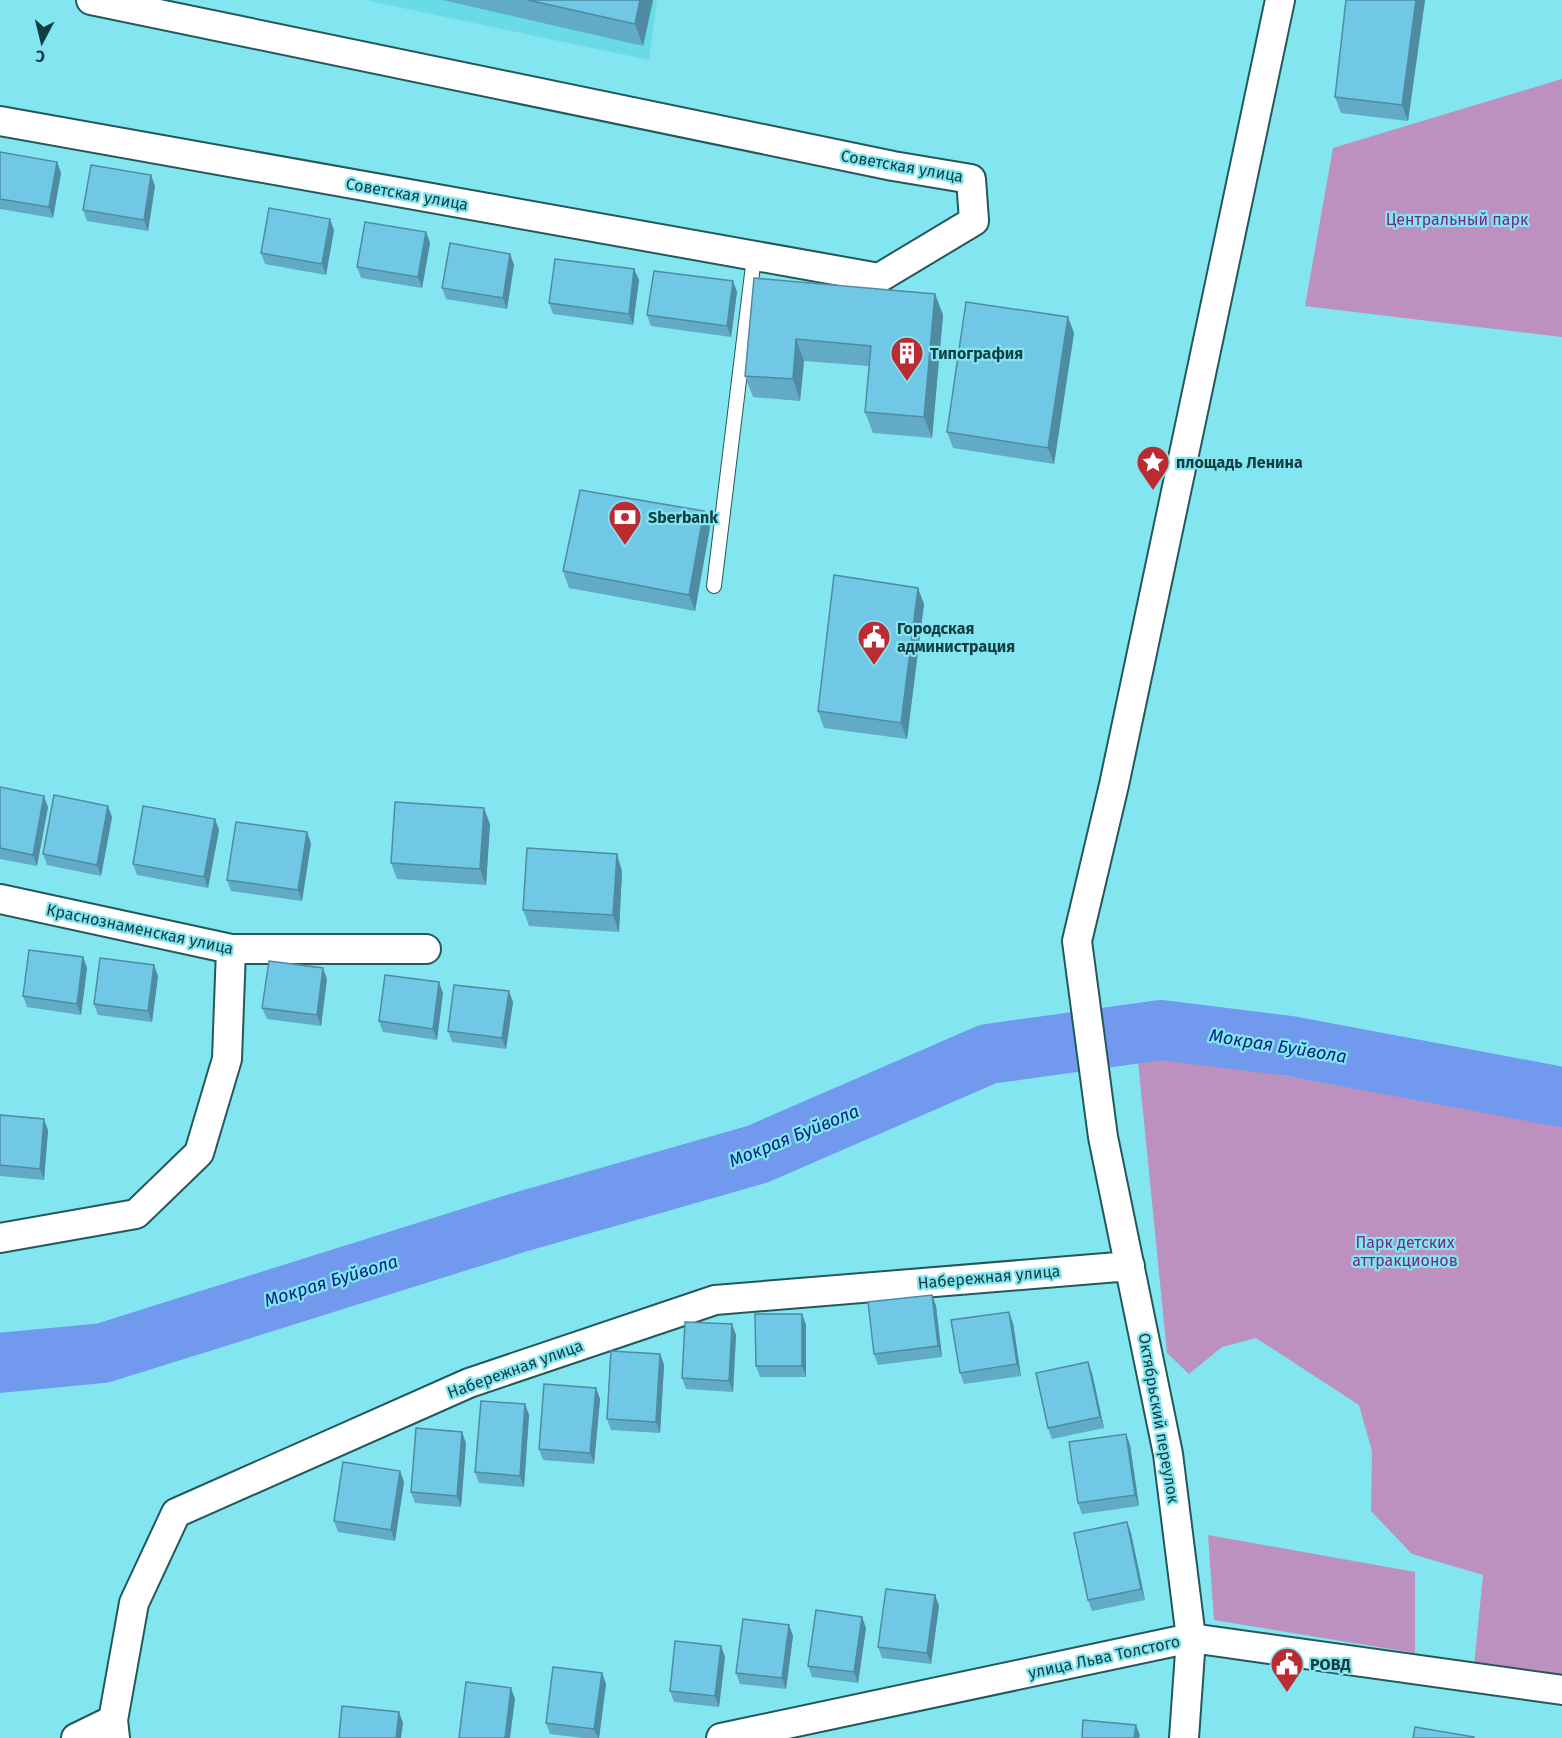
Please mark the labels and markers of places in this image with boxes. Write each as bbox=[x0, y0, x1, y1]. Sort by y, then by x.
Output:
building icon: Типография bbox=[889, 335, 925, 382]
place label: Типография bbox=[930, 344, 1023, 363]
place icon: площадь Ленина bbox=[1135, 444, 1171, 491]
place label: площадь Ленина bbox=[1176, 453, 1303, 472]
bank icon: Sberbank bbox=[607, 499, 643, 546]
place label: Sberbank bbox=[648, 508, 718, 527]
public building icon: Городская администрация bbox=[856, 619, 892, 666]
place label: Городская администрация bbox=[897, 619, 1015, 656]
public building icon: РОВД bbox=[1269, 1646, 1305, 1693]
place label: РОВД bbox=[1310, 1655, 1351, 1674]

